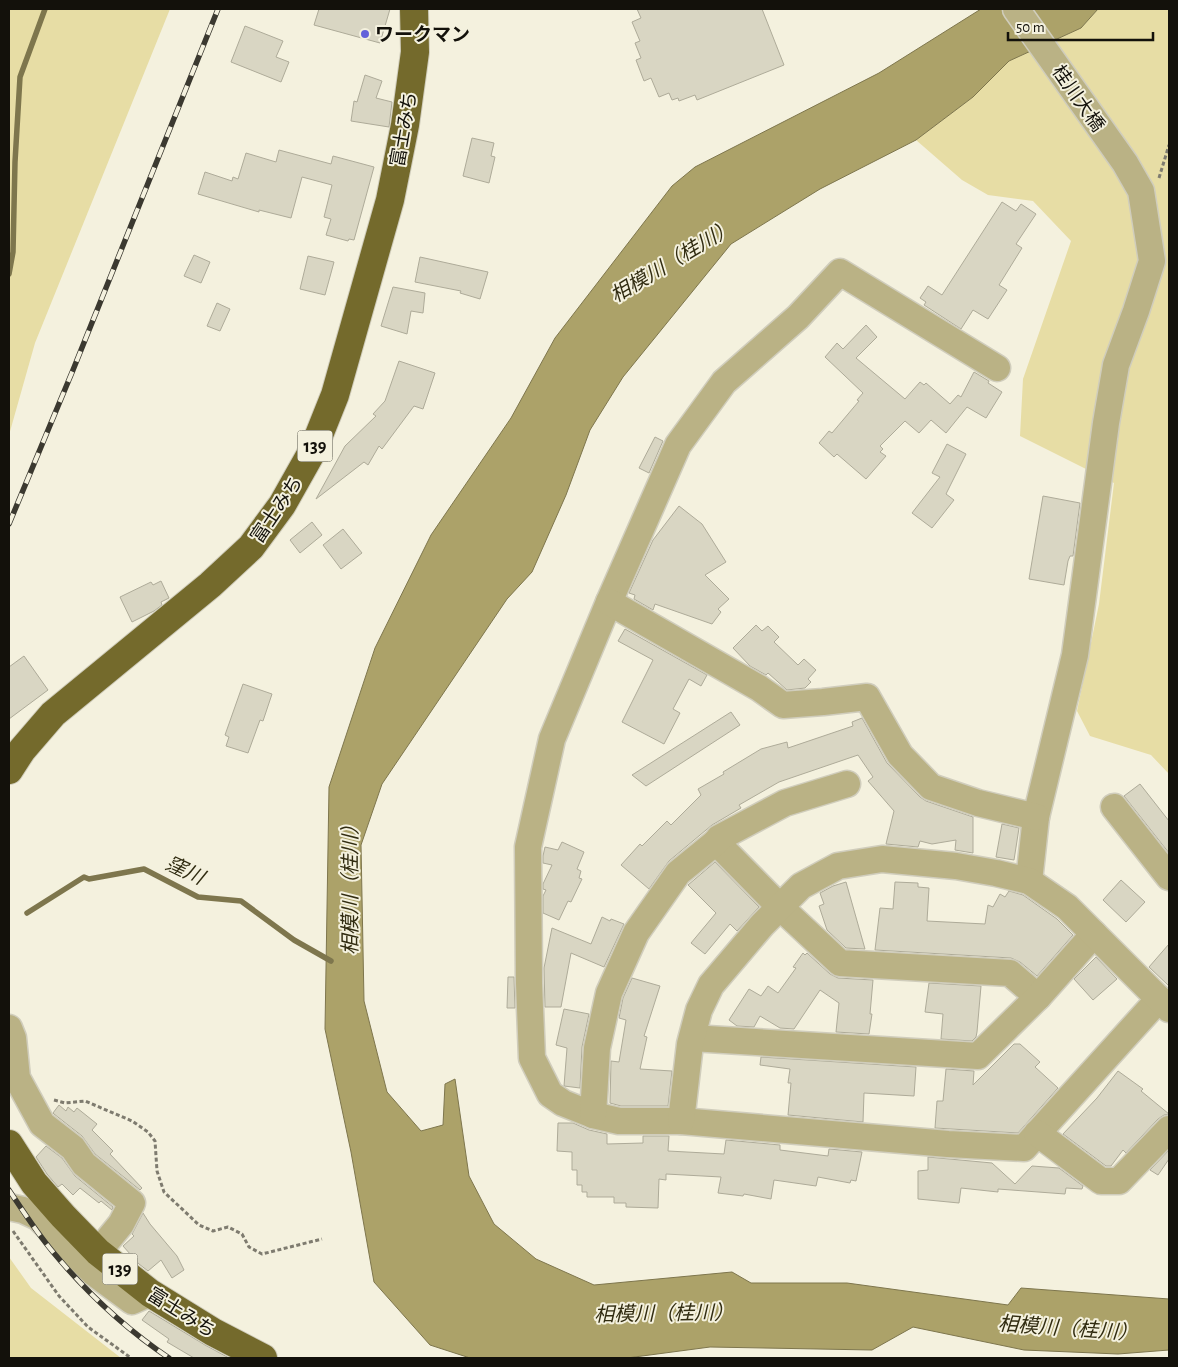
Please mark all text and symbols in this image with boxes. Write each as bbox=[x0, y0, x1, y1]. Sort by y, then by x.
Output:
scale bar bbox=[1008, 10, 1153, 42]
text: 50 m bbox=[1016, 20, 1045, 35]
place label: ワークマン bbox=[375, 25, 470, 45]
marker: ワークマン bbox=[359, 28, 371, 40]
street label: 桂川大橋 bbox=[1048, 62, 1108, 135]
street label: 富士みち bbox=[387, 90, 420, 168]
water label: 相模川（桂川） bbox=[606, 216, 738, 306]
road number: 139 bbox=[298, 431, 332, 462]
street label: 富士みち bbox=[246, 472, 306, 547]
water label: 相模川（桂川） bbox=[339, 815, 361, 955]
water label: 窪川 bbox=[162, 852, 209, 889]
road number: 139 bbox=[102, 1254, 138, 1285]
street label: 富士みち bbox=[144, 1283, 220, 1341]
water label: 相模川（桂川） bbox=[594, 1301, 734, 1325]
water label: 相模川（桂川） bbox=[997, 1312, 1139, 1344]

